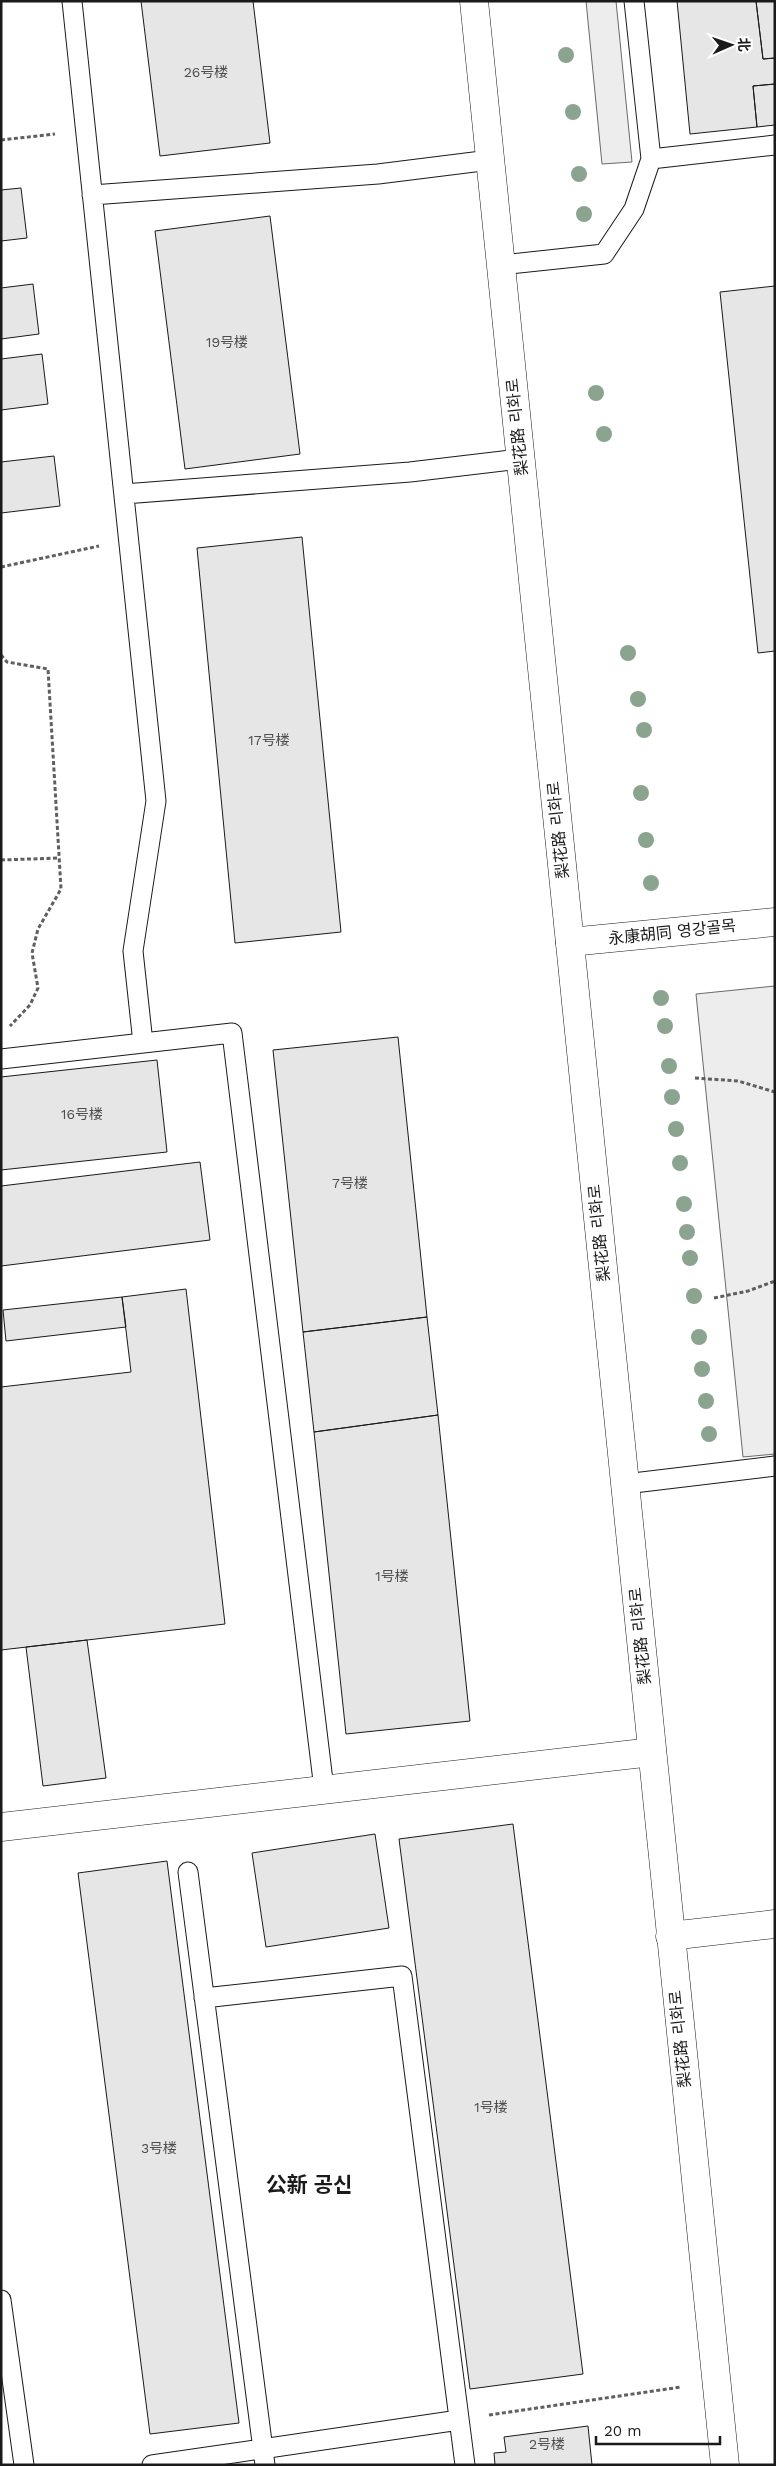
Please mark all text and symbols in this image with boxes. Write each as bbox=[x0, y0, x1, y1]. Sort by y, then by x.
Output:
north arrow bbox=[706, 20, 756, 70]
text: 北 bbox=[736, 37, 752, 52]
house number: 26号楼 bbox=[184, 64, 228, 80]
house number: 19号楼 bbox=[206, 334, 248, 350]
street label: 梨花路 리화로 bbox=[502, 377, 532, 477]
house number: 17号楼 bbox=[248, 732, 290, 748]
street label: 梨花路 리화로 bbox=[543, 780, 573, 880]
street label: 永康胡同 영강골목 bbox=[607, 916, 737, 948]
house number: 16号楼 bbox=[61, 1106, 103, 1122]
house number: 7号楼 bbox=[332, 1175, 368, 1191]
street label: 梨花路 리화로 bbox=[584, 1183, 614, 1283]
house number: 1号楼 bbox=[375, 1568, 409, 1584]
street label: 梨花路 리화로 bbox=[625, 1586, 655, 1686]
street label: 梨花路 리화로 bbox=[665, 1989, 695, 2089]
house number: 1号楼 bbox=[474, 2099, 508, 2115]
house number: 3号楼 bbox=[141, 2140, 177, 2156]
district label: 公新 공신 bbox=[266, 2172, 352, 2197]
scale bar bbox=[596, 2414, 720, 2446]
text: 20 m bbox=[604, 2422, 642, 2440]
house number: 2号楼 bbox=[529, 2436, 565, 2452]

